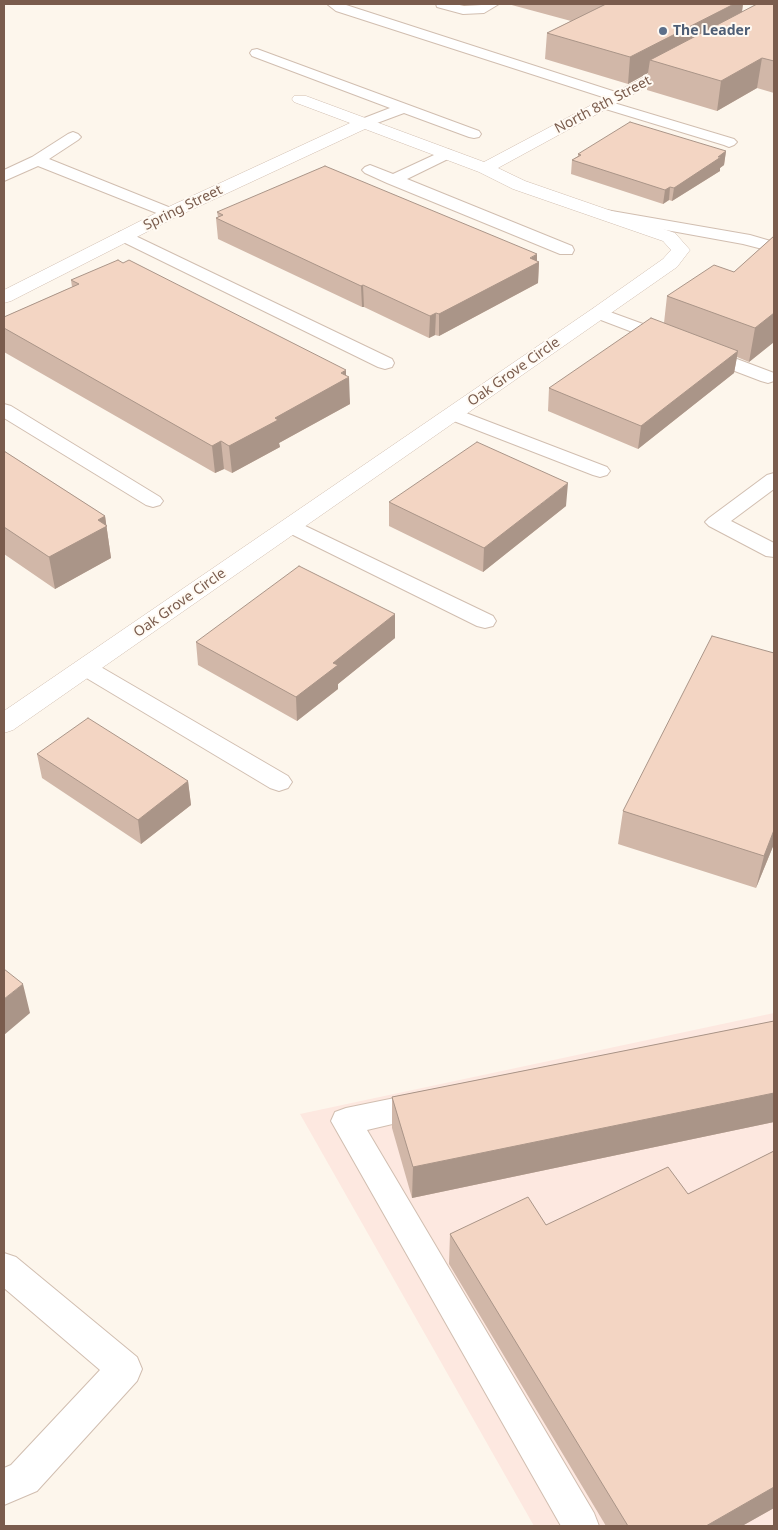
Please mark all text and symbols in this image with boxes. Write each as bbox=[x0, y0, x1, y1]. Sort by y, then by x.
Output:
place label: The Leader bbox=[673, 23, 750, 39]
marker: The Leader bbox=[657, 25, 669, 37]
street label: North 8th Street bbox=[552, 73, 654, 137]
street label: Spring Street bbox=[141, 182, 225, 234]
street label: Oak Grove Circle bbox=[465, 334, 563, 410]
street label: Oak Grove Circle bbox=[131, 565, 229, 641]

